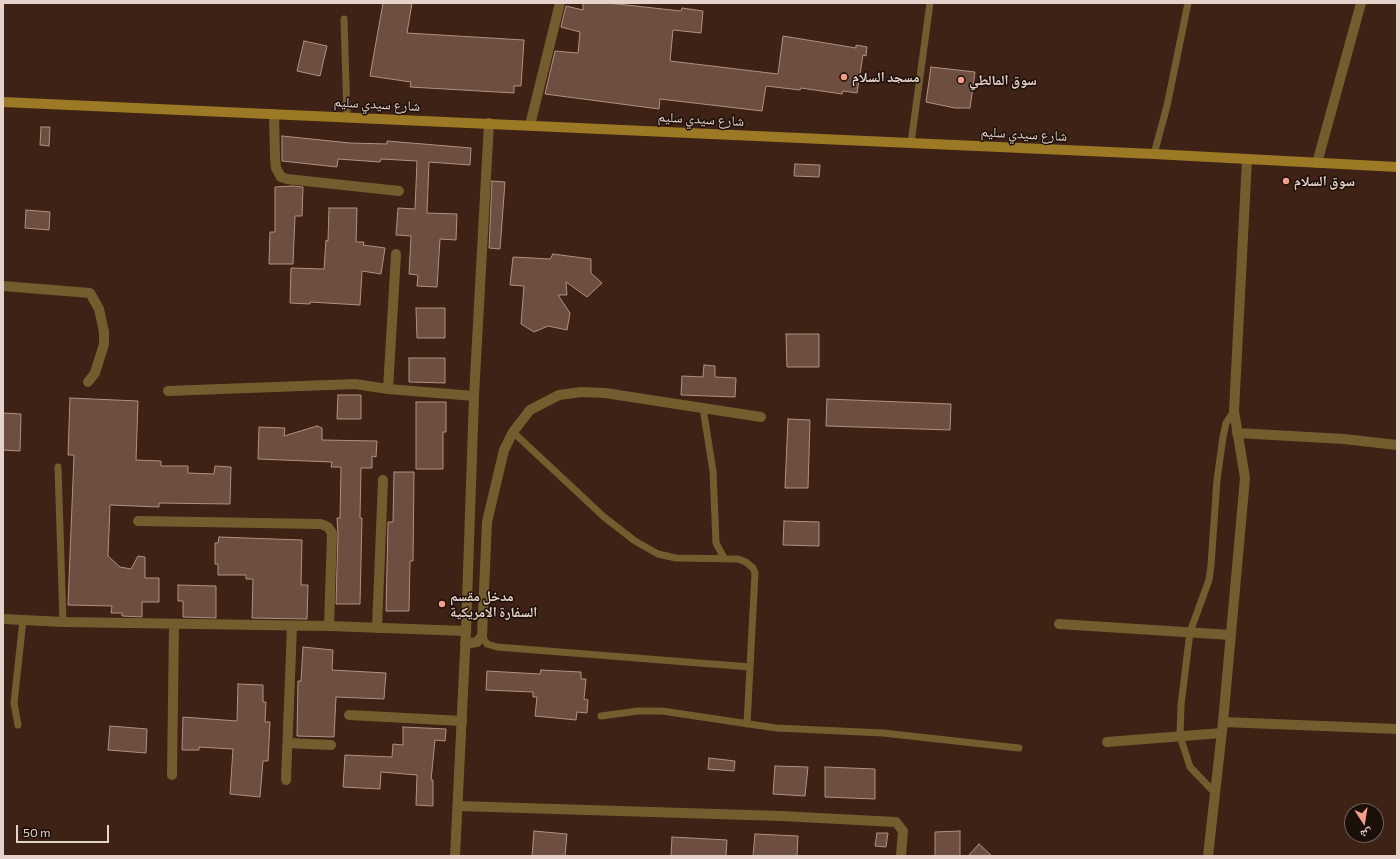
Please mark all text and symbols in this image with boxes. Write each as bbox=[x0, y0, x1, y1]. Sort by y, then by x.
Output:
place label: مسجد السلام bbox=[852, 69, 920, 85]
marker: مسجد السلام bbox=[839, 72, 849, 82]
place label: سوق المالطي bbox=[969, 72, 1037, 88]
marker: سوق المالطي bbox=[956, 75, 966, 85]
street label: شارع سيدي سليم bbox=[333, 93, 421, 115]
street label: شارع سيدي سليم bbox=[657, 108, 745, 130]
street label: شارع سيدي سليم bbox=[980, 123, 1068, 145]
place label: سوق السلام bbox=[1294, 173, 1355, 189]
marker: سوق السلام bbox=[1281, 176, 1291, 186]
place label: مدخل مقسم السفارة الامريكية bbox=[450, 588, 537, 620]
marker: مدخل مقسم السفارة الامريكية bbox=[437, 599, 447, 609]
north arrow bbox=[1344, 803, 1384, 843]
scale bar bbox=[18, 817, 111, 843]
text: 50 m bbox=[23, 825, 51, 839]
text: ش bbox=[1359, 827, 1373, 842]

